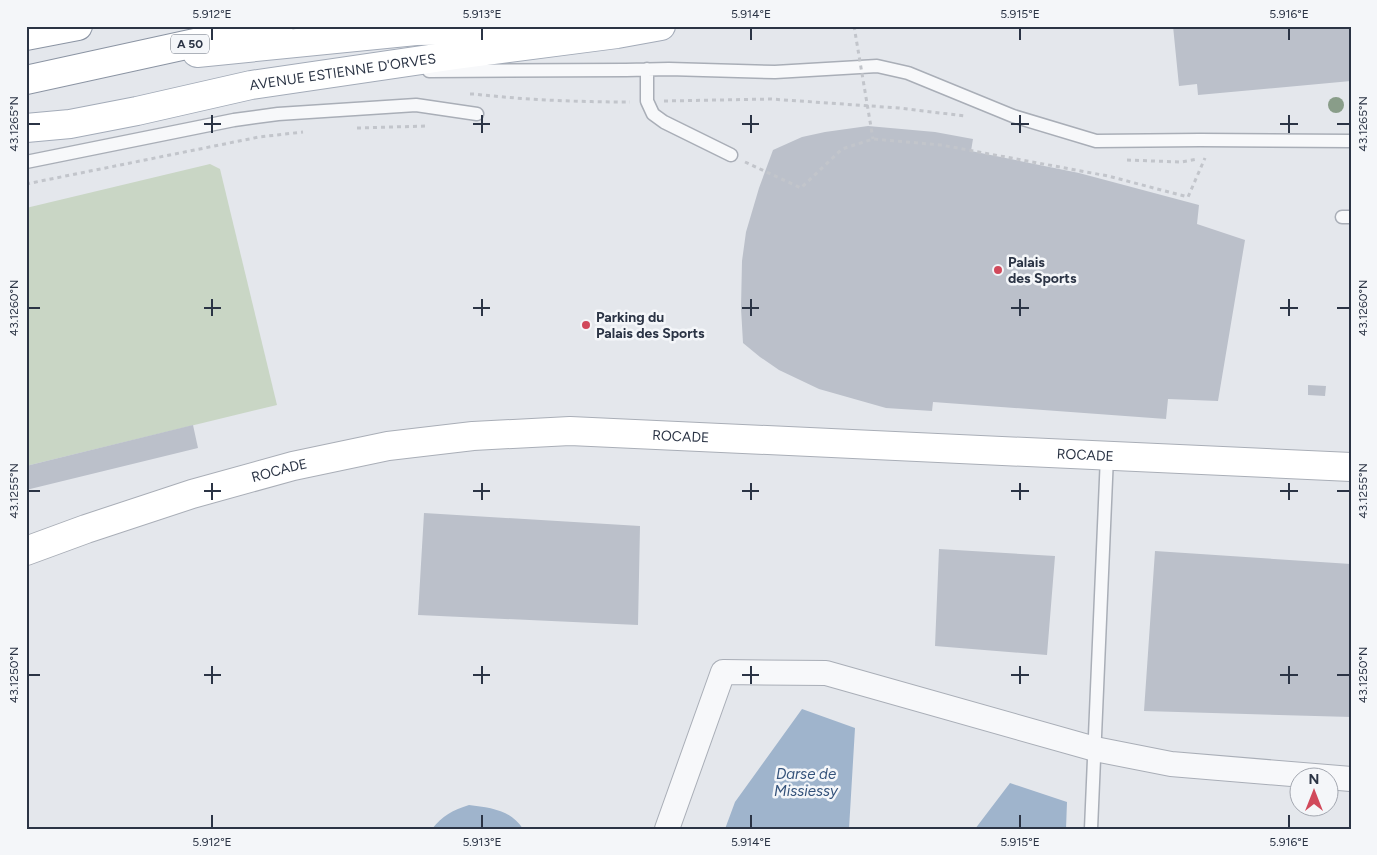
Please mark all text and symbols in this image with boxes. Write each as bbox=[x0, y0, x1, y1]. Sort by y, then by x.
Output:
text: 5.912°E bbox=[192, 7, 232, 21]
text: 5.913°E bbox=[462, 7, 502, 21]
text: 5.914°E bbox=[731, 7, 771, 21]
text: 5.915°E bbox=[1000, 7, 1040, 21]
text: 5.916°E bbox=[1269, 7, 1309, 21]
road number: A 50 bbox=[171, 34, 209, 54]
street label: AVENUE ESTIENNE D'ORVES bbox=[248, 50, 437, 94]
text: 43.1265°N bbox=[7, 96, 21, 152]
text: 43.1265°N bbox=[1356, 96, 1370, 152]
place label: Palais des Sports bbox=[1008, 254, 1077, 287]
marker: Palais des Sports bbox=[992, 264, 1004, 276]
text: 43.1260°N bbox=[7, 280, 21, 336]
text: 43.1260°N bbox=[1356, 280, 1370, 336]
place label: Parking du Palais des Sports bbox=[596, 309, 705, 342]
marker: Parking du Palais des Sports bbox=[580, 319, 592, 331]
street label: ROCADE bbox=[652, 426, 710, 446]
street label: ROCADE bbox=[1056, 445, 1114, 465]
street label: ROCADE bbox=[249, 455, 309, 486]
text: 43.1255°N bbox=[7, 463, 21, 519]
text: 43.1255°N bbox=[1356, 463, 1370, 519]
text: 43.1250°N bbox=[7, 647, 21, 703]
text: 43.1250°N bbox=[1356, 647, 1370, 703]
water label: Darse de Missiessy bbox=[774, 765, 839, 800]
north arrow bbox=[1290, 768, 1340, 818]
text: N bbox=[1309, 771, 1319, 788]
text: 5.912°E bbox=[192, 835, 232, 849]
text: 5.913°E bbox=[462, 835, 502, 849]
text: 5.914°E bbox=[731, 835, 771, 849]
text: 5.915°E bbox=[1000, 835, 1040, 849]
text: 5.916°E bbox=[1269, 835, 1309, 849]

